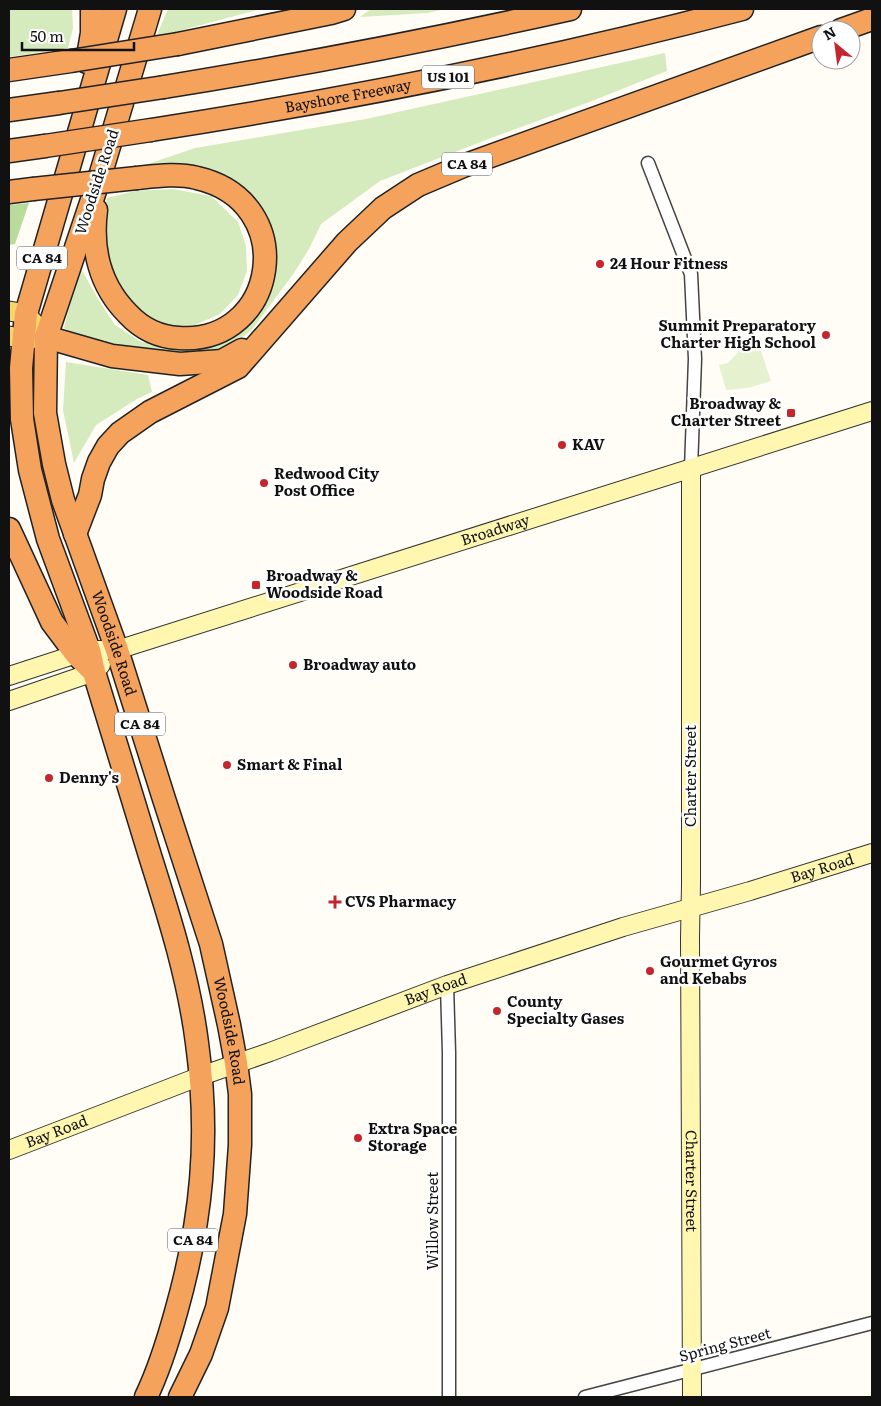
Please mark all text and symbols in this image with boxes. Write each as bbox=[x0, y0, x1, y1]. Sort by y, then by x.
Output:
scale bar bbox=[22, 20, 135, 52]
north arrow bbox=[811, 20, 861, 70]
text: N bbox=[819, 21, 839, 44]
text: 50 m bbox=[30, 24, 64, 47]
road number: US 101 bbox=[422, 66, 474, 88]
street label: Bayshore Freeway bbox=[283, 72, 414, 118]
street label: Woodside Road bbox=[68, 126, 123, 237]
road number: CA 84 bbox=[442, 152, 492, 175]
road number: CA 84 bbox=[17, 247, 67, 270]
place label: 24 Hour Fitness bbox=[610, 251, 728, 274]
marker: 24 Hour Fitness bbox=[594, 258, 606, 270]
place label: Summit Preparatory Charter High School bbox=[659, 313, 817, 353]
marker: Summit Preparatory Charter High School bbox=[820, 329, 832, 341]
place label: Broadway & Charter Street bbox=[671, 391, 781, 431]
marker: Broadway & Charter Street bbox=[785, 407, 797, 419]
place label: KAV bbox=[572, 432, 605, 455]
marker: KAV bbox=[556, 439, 568, 451]
place label: Redwood City Post Office bbox=[274, 461, 380, 501]
marker: Redwood City Post Office bbox=[258, 477, 270, 489]
street label: Broadway bbox=[457, 507, 533, 551]
place label: Broadway & Woodside Road bbox=[266, 563, 383, 603]
marker: Broadway & Woodside Road bbox=[250, 579, 262, 591]
street label: Woodside Road bbox=[86, 587, 144, 698]
place label: Broadway auto bbox=[303, 652, 416, 675]
marker: Broadway auto bbox=[287, 659, 299, 671]
road number: CA 84 bbox=[115, 712, 165, 736]
street label: Charter Street bbox=[678, 725, 701, 827]
place label: Smart & Final bbox=[237, 752, 343, 775]
marker: Smart & Final bbox=[221, 759, 233, 771]
place label: Denny's bbox=[59, 765, 119, 788]
marker: Denny's bbox=[43, 772, 55, 784]
street label: Bay Road bbox=[787, 846, 856, 888]
place label: CVS Pharmacy bbox=[345, 889, 457, 912]
marker: CVS Pharmacy bbox=[329, 896, 341, 908]
place label: Gourmet Gyros and Kebabs bbox=[660, 949, 777, 989]
marker: Gourmet Gyros and Kebabs bbox=[644, 965, 656, 977]
street label: Bay Road bbox=[401, 966, 470, 1010]
street label: Woodside Road bbox=[209, 974, 252, 1086]
place label: County Specialty Gases bbox=[507, 989, 625, 1029]
marker: County Specialty Gases bbox=[491, 1005, 503, 1017]
street label: Bay Road bbox=[21, 1108, 91, 1153]
place label: Extra Space Storage bbox=[368, 1116, 458, 1156]
street label: Charter Street bbox=[681, 1130, 704, 1232]
marker: Extra Space Storage bbox=[352, 1132, 364, 1144]
street label: Willow Street bbox=[420, 1172, 443, 1270]
road number: CA 84 bbox=[168, 1228, 218, 1252]
street label: Spring Street bbox=[676, 1320, 773, 1367]

